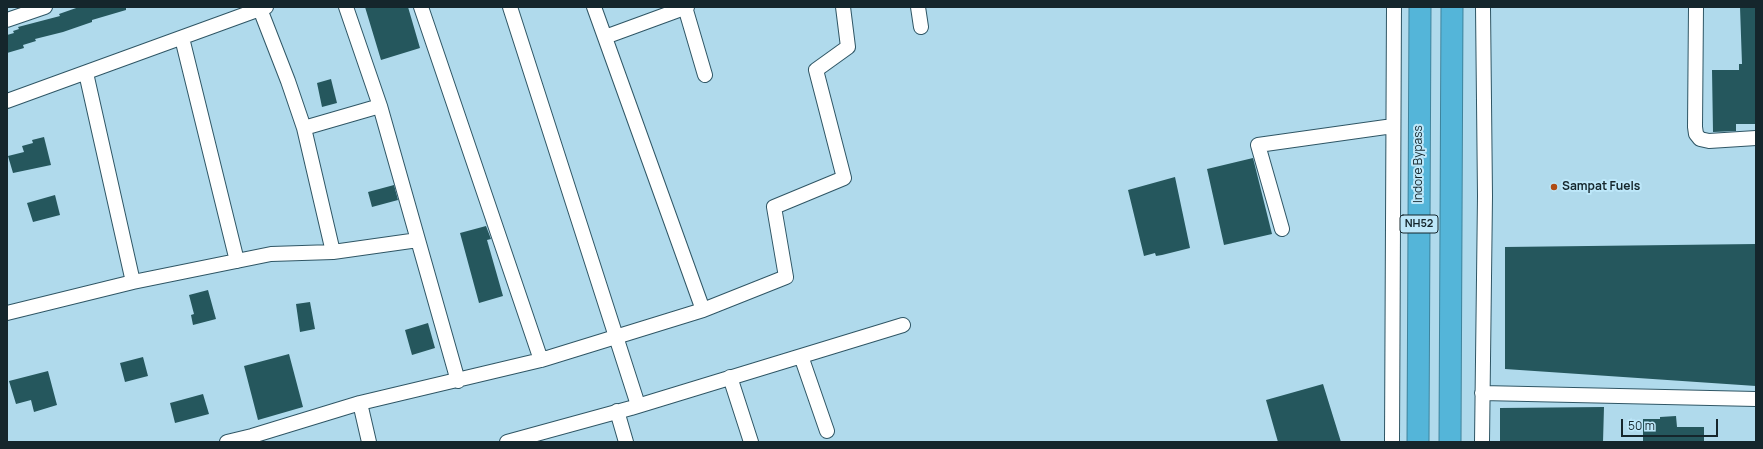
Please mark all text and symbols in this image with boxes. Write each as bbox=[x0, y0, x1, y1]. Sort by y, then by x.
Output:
street label: Indore Bypass bbox=[1412, 125, 1426, 203]
place label: Sampat Fuels bbox=[1562, 180, 1640, 194]
marker: Sampat Fuels bbox=[1549, 182, 1559, 192]
road number: NH52 bbox=[1400, 215, 1438, 233]
scale bar bbox=[1623, 411, 1720, 437]
text: 50 m bbox=[1628, 417, 1655, 434]

